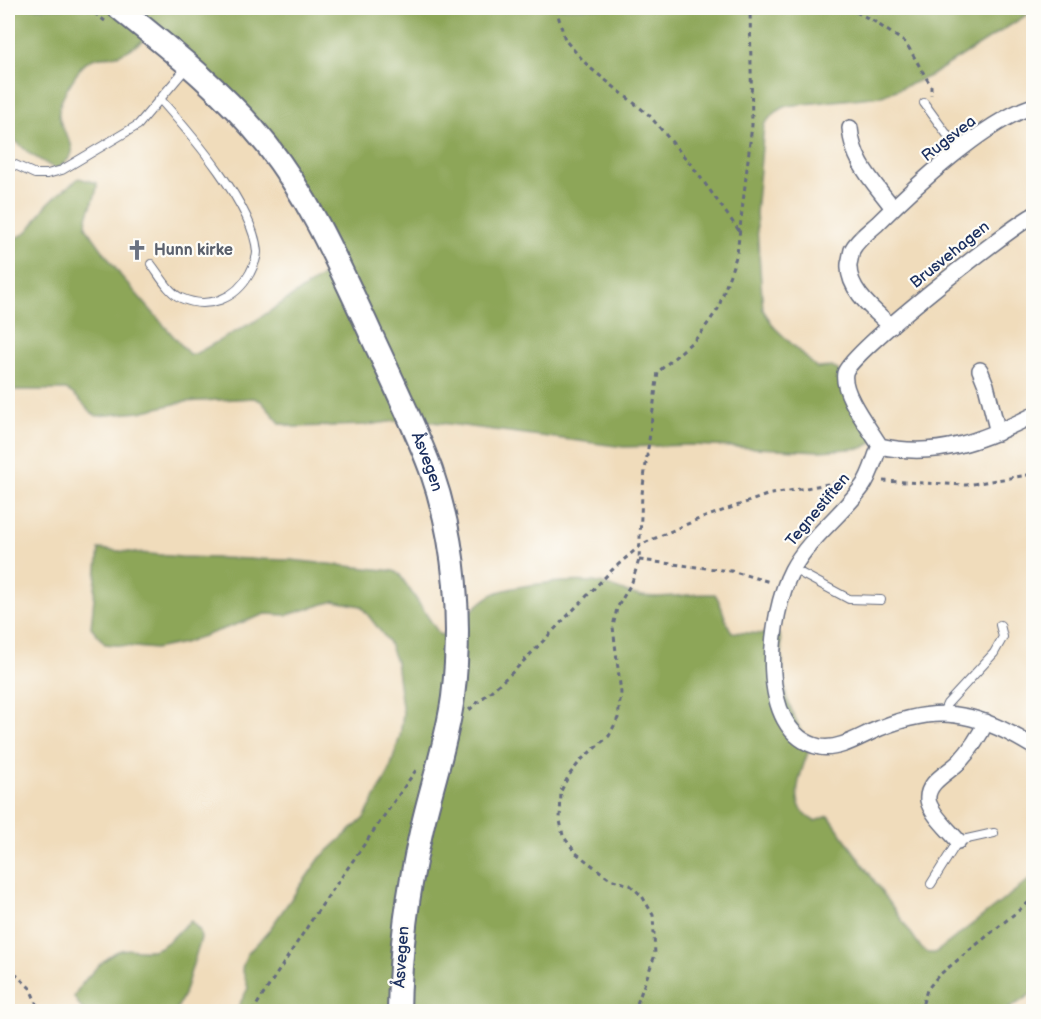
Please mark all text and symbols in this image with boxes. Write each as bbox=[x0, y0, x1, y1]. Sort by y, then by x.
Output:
street label: Rugsvea bbox=[918, 112, 980, 166]
street label: Brusvehagen bbox=[907, 217, 993, 293]
church icon: Hunn kirke bbox=[125, 238, 149, 262]
place label: Hunn kirke bbox=[154, 241, 233, 260]
street label: Åsvegen bbox=[407, 428, 447, 494]
street label: Tegnestiften bbox=[782, 470, 854, 550]
street label: Åsvegen bbox=[388, 925, 414, 989]

